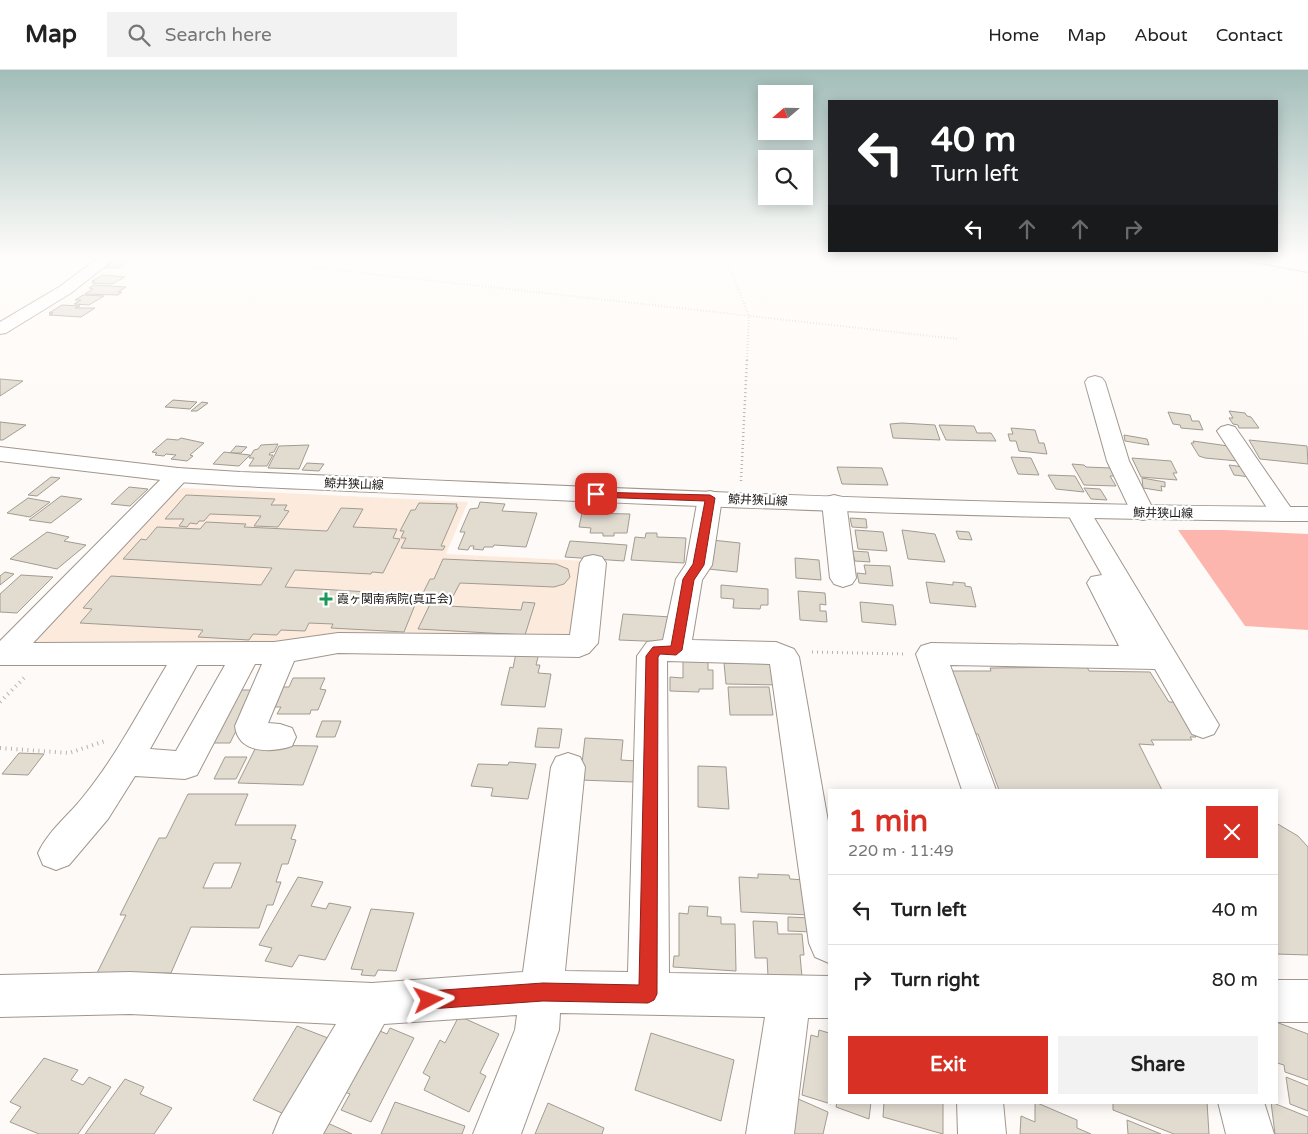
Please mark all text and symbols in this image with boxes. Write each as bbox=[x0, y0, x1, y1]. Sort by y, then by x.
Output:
search box bbox=[107, 12, 457, 57]
text: Map bbox=[25, 20, 77, 49]
icon: search bbox=[125, 21, 153, 49]
text: Search here bbox=[165, 24, 272, 46]
text: Home bbox=[988, 24, 1039, 46]
text: Map bbox=[1067, 24, 1106, 46]
text: About bbox=[1134, 24, 1188, 46]
text: Contact bbox=[1216, 24, 1283, 46]
north arrow bbox=[758, 85, 812, 140]
map controls bbox=[758, 85, 813, 205]
text: 40 m bbox=[931, 119, 1016, 161]
icon: left bbox=[848, 120, 913, 185]
button: search bbox=[758, 150, 813, 205]
text: Turn left bbox=[931, 161, 1019, 187]
icon: left bbox=[960, 215, 988, 243]
icon: ahead bbox=[1013, 215, 1041, 243]
icon: ahead bbox=[1066, 215, 1094, 243]
icon: right bbox=[1119, 215, 1147, 243]
pin bbox=[575, 473, 617, 515]
street label: 鯨井狭山線 bbox=[324, 476, 384, 492]
icon: arrive bbox=[582, 480, 610, 508]
street label: 鯨井狭山線 bbox=[728, 492, 788, 508]
street label: 鯨井狭山線 bbox=[1133, 505, 1193, 521]
marker: 霞ヶ関南病院(真正会) bbox=[319, 592, 333, 606]
place label: 霞ヶ関南病院(真正会) bbox=[337, 592, 453, 606]
text: 1 min bbox=[848, 803, 928, 840]
button: close bbox=[1206, 806, 1258, 858]
text: 220 m · 11:49 bbox=[848, 841, 954, 861]
icon: left bbox=[848, 896, 876, 924]
text: Turn left bbox=[891, 899, 967, 921]
text: 40 m bbox=[1212, 899, 1258, 921]
icon: right bbox=[848, 966, 876, 994]
text: Turn right bbox=[891, 969, 979, 991]
text: 80 m bbox=[1212, 969, 1258, 991]
position arrow bbox=[402, 973, 454, 1025]
button: Exit bbox=[848, 1036, 1048, 1094]
button: Share bbox=[1058, 1036, 1258, 1094]

